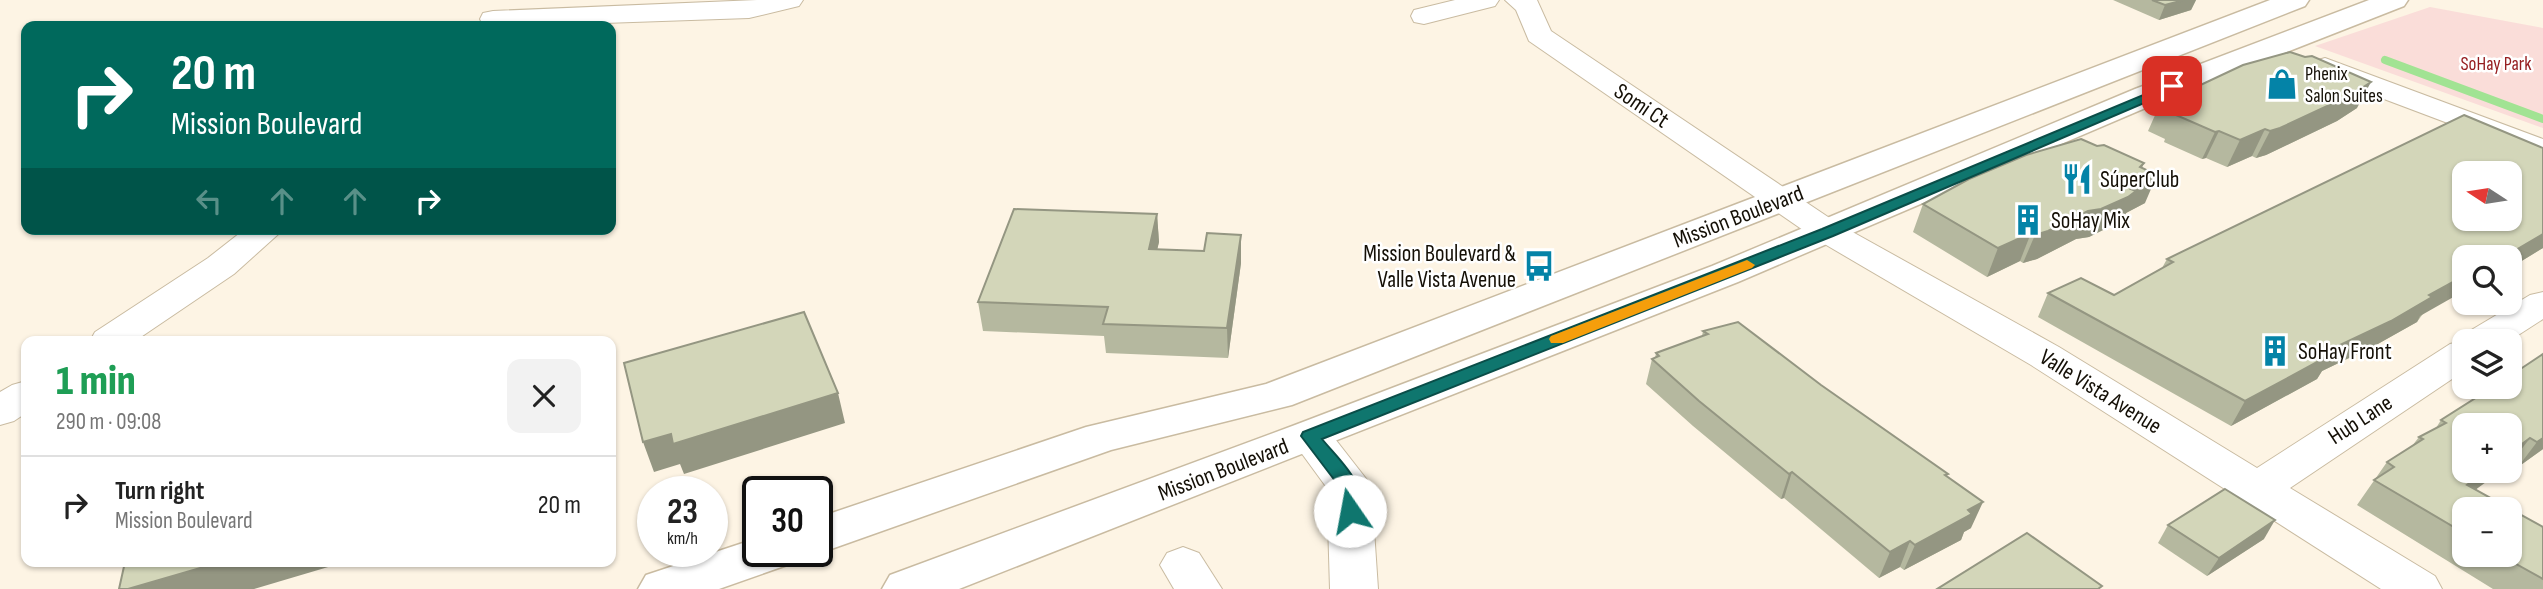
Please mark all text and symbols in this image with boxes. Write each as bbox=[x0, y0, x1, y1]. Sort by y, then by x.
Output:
text: 20 m bbox=[171, 45, 256, 104]
icon: right bbox=[56, 49, 147, 140]
park label: SoHay Park bbox=[2460, 53, 2532, 76]
pin bbox=[2142, 56, 2202, 116]
place label: Phenix Salon Suites bbox=[2305, 63, 2383, 108]
icon: arrive bbox=[2153, 67, 2191, 105]
shop icon: Phenix Salon Suites bbox=[2265, 67, 2299, 101]
street label: Somi Ct bbox=[1609, 77, 1674, 134]
text: Mission Boulevard bbox=[171, 105, 362, 144]
north arrow bbox=[2452, 161, 2522, 231]
map controls bbox=[2452, 161, 2522, 567]
restaurant icon: SúperClub bbox=[2060, 162, 2094, 196]
place label: SúperClub bbox=[2100, 166, 2179, 194]
street label: Mission Boulevard bbox=[1669, 179, 1808, 255]
icon: left bbox=[190, 182, 228, 220]
icon: ahead bbox=[263, 182, 301, 220]
icon: ahead bbox=[336, 182, 374, 220]
icon: right bbox=[409, 182, 447, 220]
building icon: SoHay Mix bbox=[2011, 203, 2045, 237]
place label: SoHay Mix bbox=[2051, 207, 2130, 235]
place label: Mission Boulevard & Valle Vista Avenue bbox=[1363, 240, 1516, 294]
button: search bbox=[2452, 245, 2522, 315]
bus stop icon: Mission Boulevard & Valle Vista Avenue bbox=[1522, 249, 1556, 283]
button: layers bbox=[2452, 329, 2522, 399]
building icon: SoHay Front bbox=[2258, 334, 2292, 368]
place label: SoHay Front bbox=[2298, 338, 2392, 366]
street label: Valle Vista Avenue bbox=[2034, 343, 2167, 440]
text: 1 min bbox=[56, 356, 136, 407]
button: close bbox=[507, 359, 581, 433]
street label: Hub Lane bbox=[2323, 389, 2398, 451]
text: 290 m · 09:08 bbox=[56, 408, 161, 436]
button: + bbox=[2452, 413, 2522, 483]
street label: Mission Boulevard bbox=[1154, 432, 1293, 508]
position arrow bbox=[1313, 474, 1387, 548]
text: Turn right bbox=[115, 476, 204, 507]
speed limit sign: 30 bbox=[742, 476, 833, 567]
icon: right bbox=[56, 486, 94, 524]
text: 20 m bbox=[538, 490, 581, 521]
text: 23 bbox=[667, 491, 698, 534]
button: − bbox=[2452, 497, 2522, 567]
text: Mission Boulevard bbox=[115, 507, 253, 535]
text: km/h bbox=[667, 528, 698, 549]

